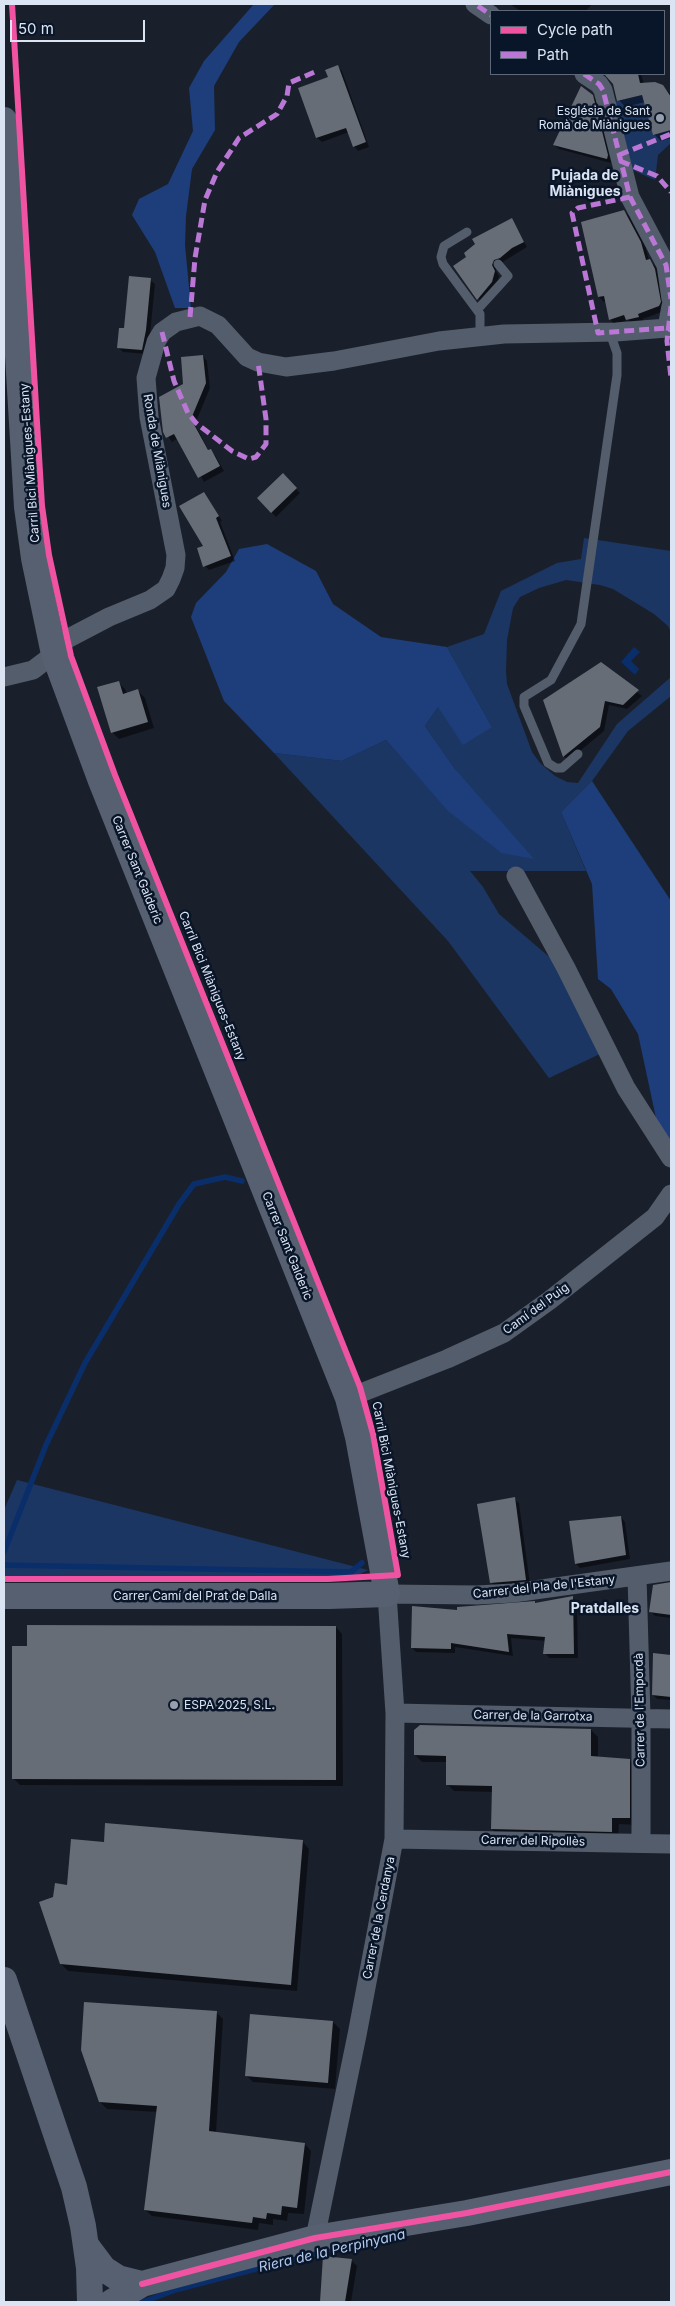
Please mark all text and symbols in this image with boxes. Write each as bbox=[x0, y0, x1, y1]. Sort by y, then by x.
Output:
scale bar bbox=[12, 10, 148, 42]
legend bbox=[490, 10, 665, 75]
text: 50 m bbox=[18, 19, 54, 38]
text: Cycle path bbox=[537, 20, 613, 39]
text: Path bbox=[537, 45, 569, 64]
place label: Església de Sant Romà de Miànigues bbox=[539, 104, 650, 132]
marker: Església de Sant Romà de Miànigues bbox=[654, 112, 666, 124]
district label: Pujada de Miànigues bbox=[549, 168, 621, 200]
street label: Carril Bici Miànigues-Estany bbox=[17, 383, 43, 543]
street label: Ronda de Miànigues bbox=[140, 393, 174, 509]
street label: Carrer Sant Galderic bbox=[109, 814, 165, 926]
street label: Carril Bici Miànigues-Estany bbox=[175, 909, 249, 1063]
street label: Carrer Sant Galderic bbox=[259, 1190, 315, 1302]
street label: Camí del Puig bbox=[500, 1280, 572, 1338]
street label: Carril Bici Miànigues-Estany bbox=[369, 1400, 413, 1560]
street label: Carrer del Pla de l'Estany bbox=[472, 1572, 616, 1602]
street label: Carrer Camí del Prat de Dalla bbox=[113, 1589, 277, 1603]
district label: Pratdalles bbox=[571, 1601, 639, 1617]
street label: Carrer de l'Empordà bbox=[632, 1653, 648, 1767]
place label: ESPA 2025, S.L. bbox=[184, 1698, 275, 1712]
marker: ESPA 2025, S.L. bbox=[168, 1699, 180, 1711]
street label: Carrer de la Garrotxa bbox=[473, 1708, 593, 1724]
street label: Carrer del Ripollès bbox=[481, 1833, 585, 1849]
street label: Carrer de la Cerdanya bbox=[360, 1855, 398, 1981]
water label: Riera de la Perpinyana bbox=[257, 2226, 407, 2276]

